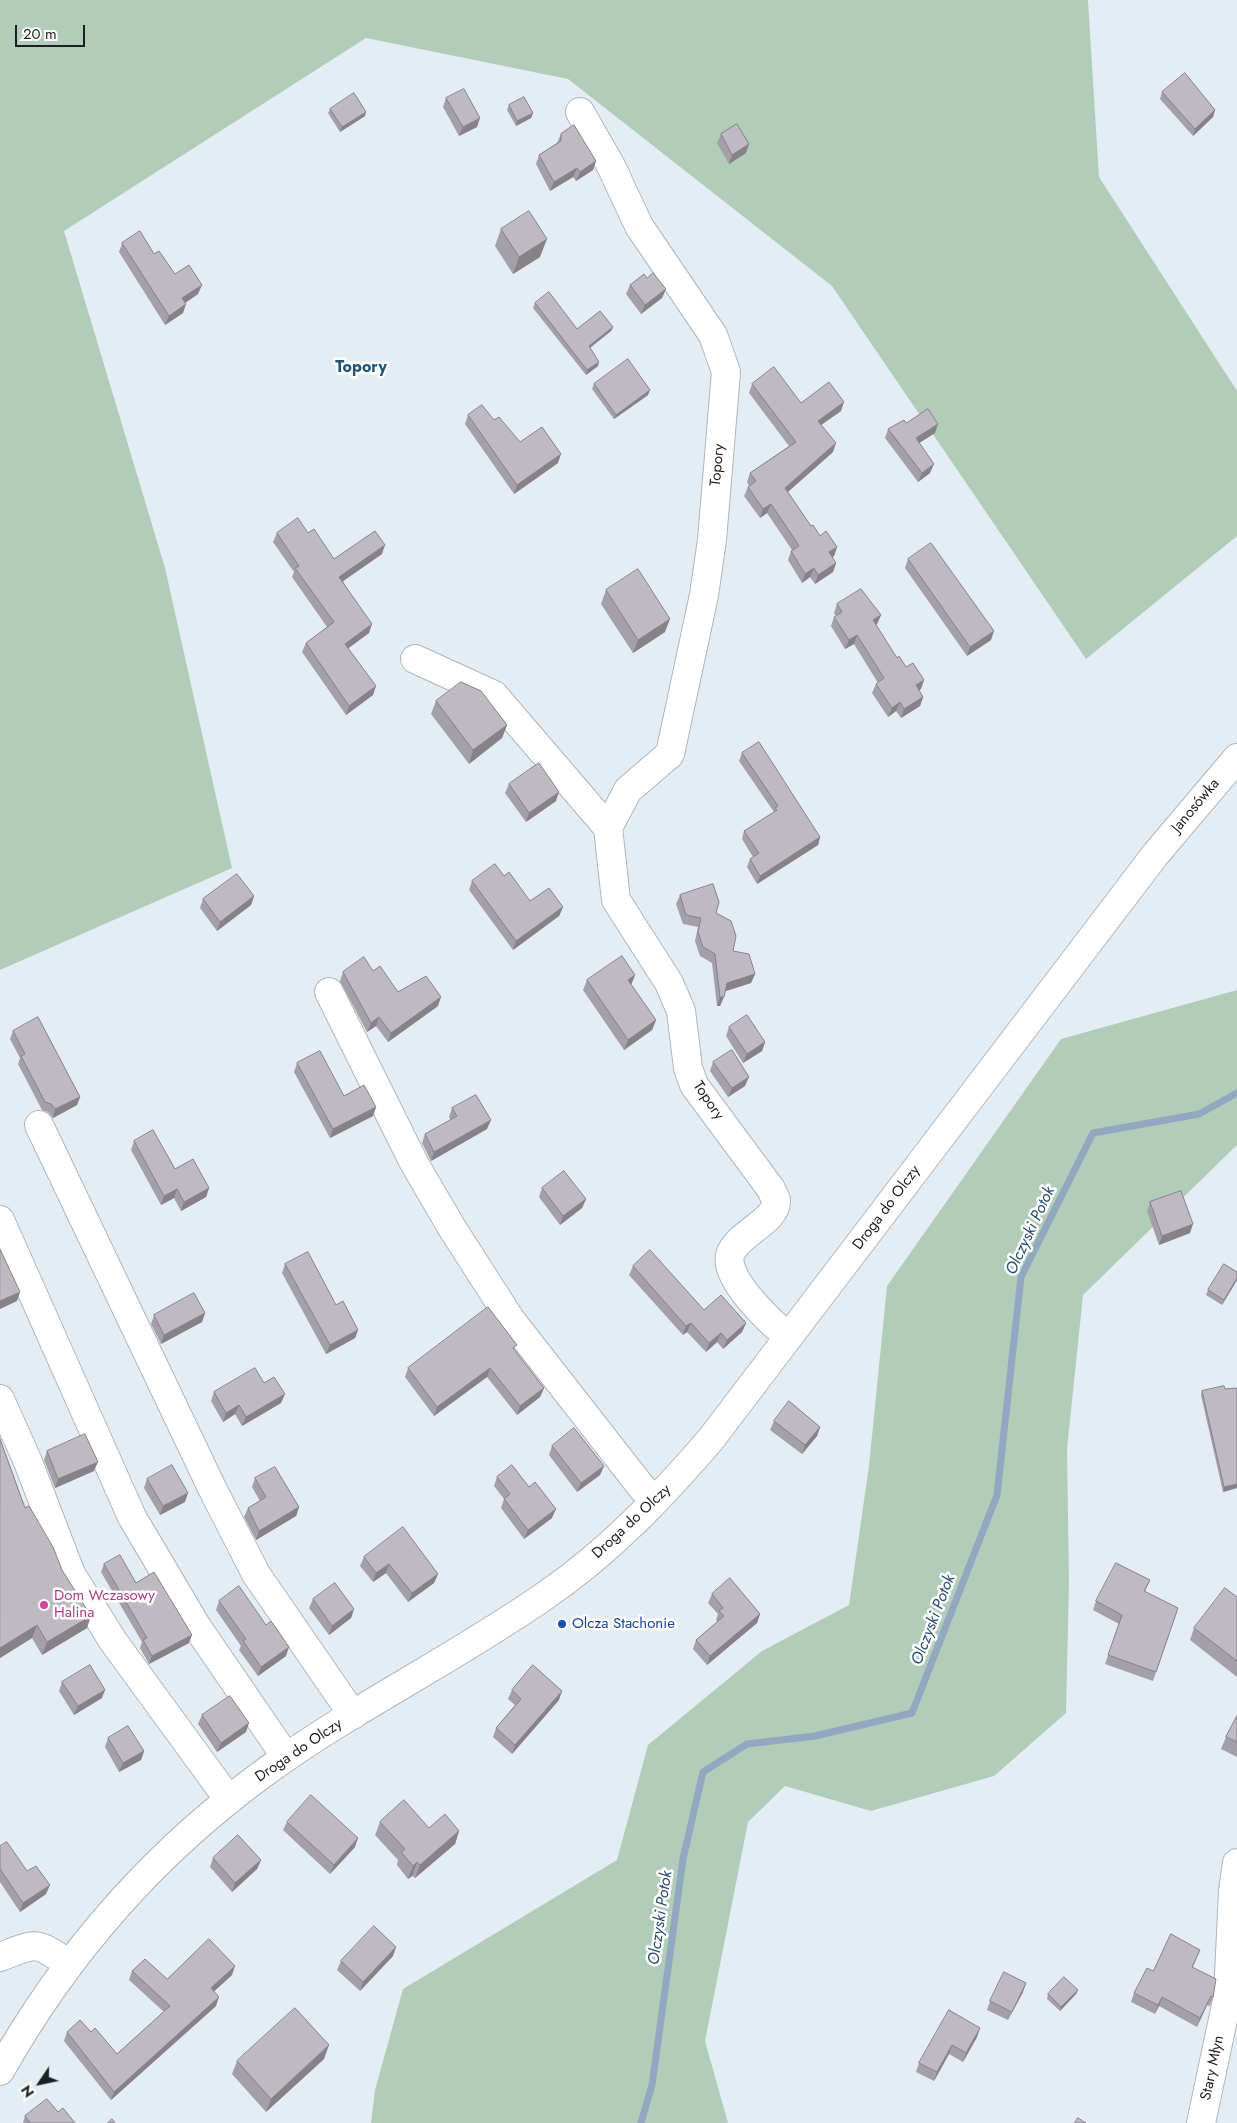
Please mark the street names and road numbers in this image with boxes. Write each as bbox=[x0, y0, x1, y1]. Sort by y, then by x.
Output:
street label: Topory bbox=[707, 443, 729, 487]
street label: Janosówka bbox=[1168, 775, 1224, 837]
street label: Topory bbox=[689, 1078, 727, 1124]
street label: Droga do Olczy bbox=[849, 1162, 925, 1254]
street label: Droga do Olczy bbox=[589, 1481, 675, 1563]
street label: Droga do Olczy bbox=[252, 1715, 346, 1787]
street label: Stary Młyn bbox=[1197, 2034, 1229, 2102]

